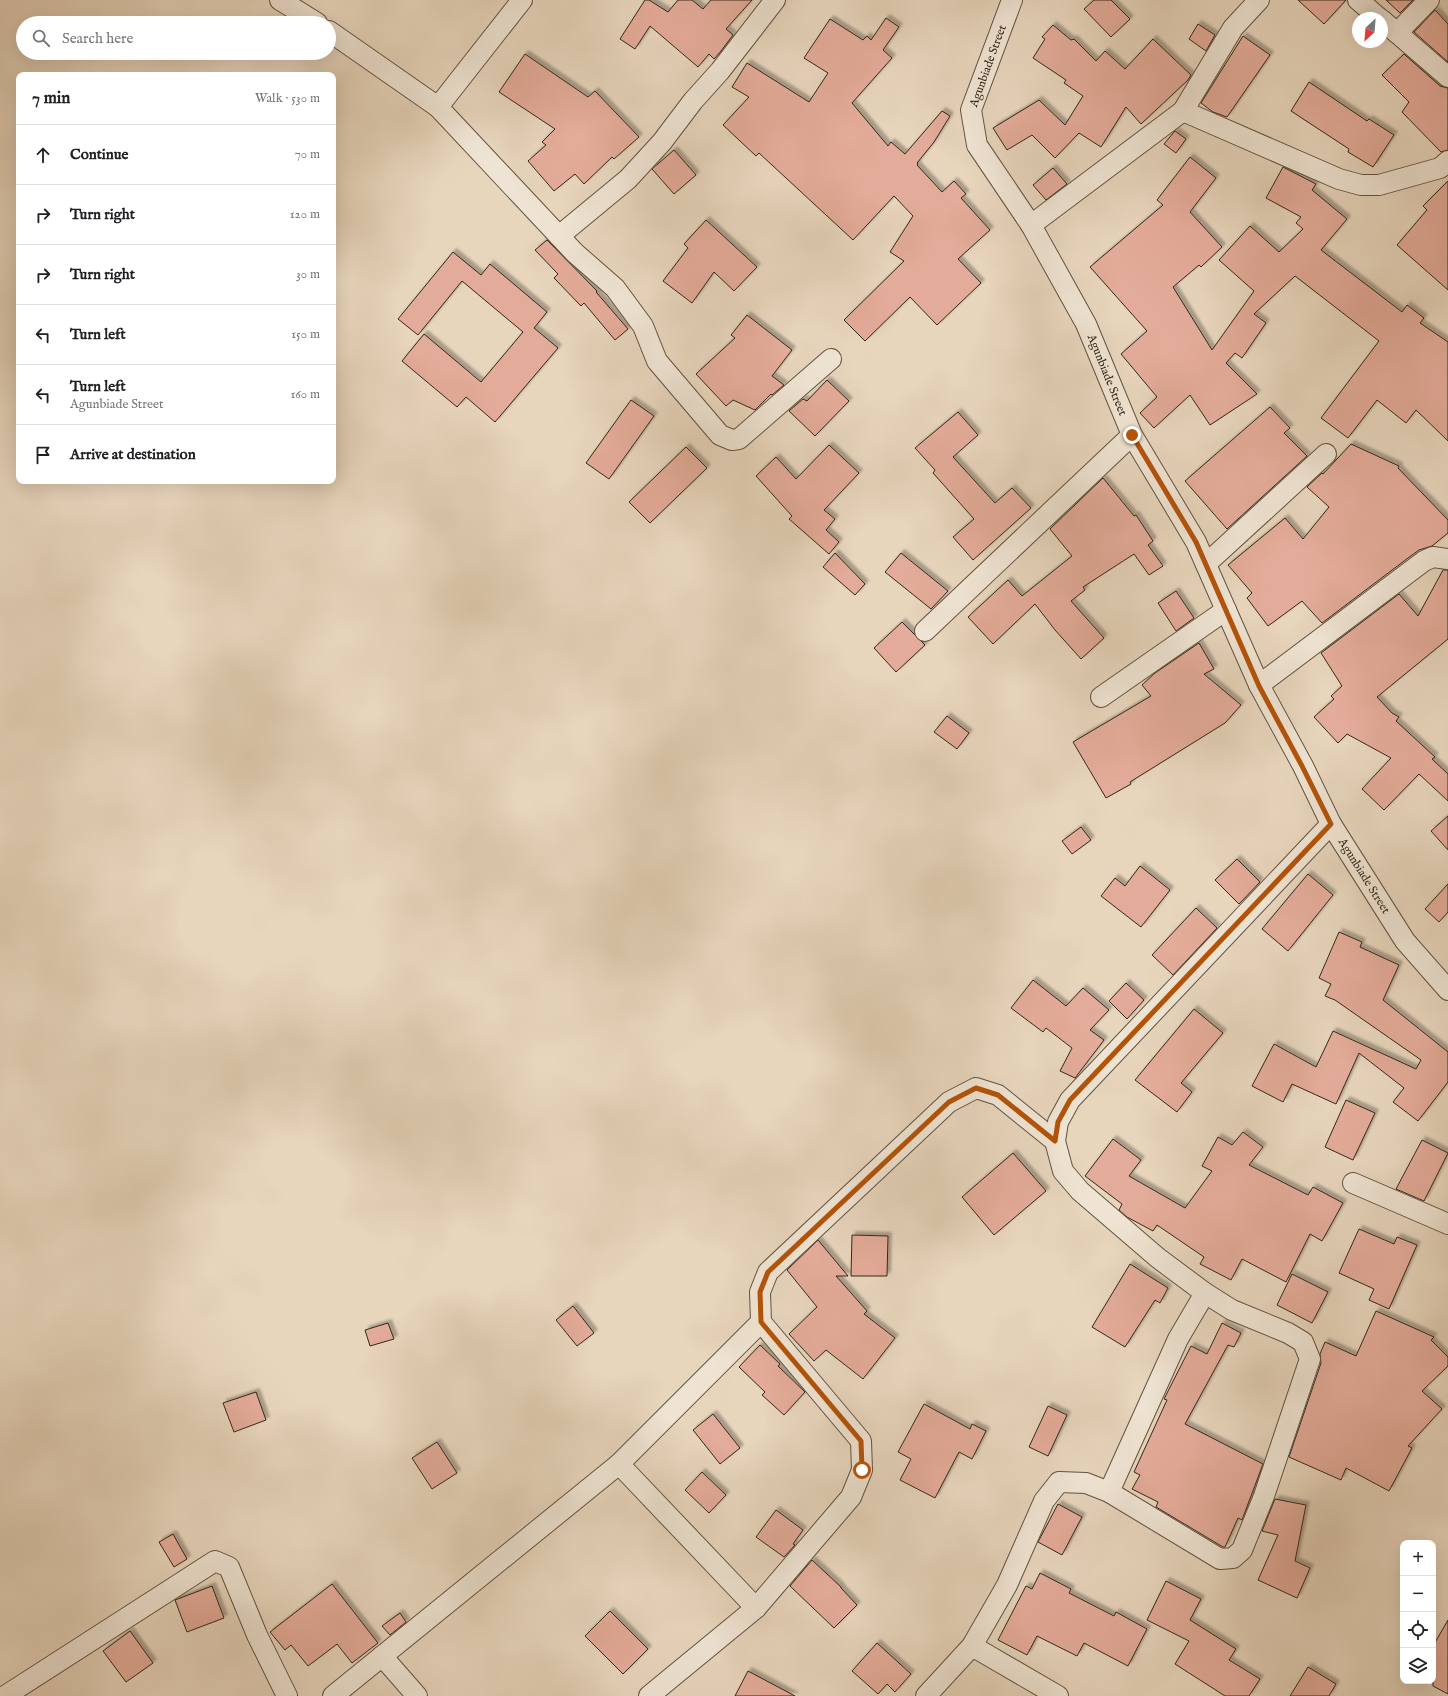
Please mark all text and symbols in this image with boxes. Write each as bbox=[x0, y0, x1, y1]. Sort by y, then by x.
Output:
north arrow bbox=[1352, 12, 1388, 48]
search box bbox=[16, 16, 336, 60]
street label: Agunbiade Street bbox=[966, 23, 1010, 110]
icon: search bbox=[30, 27, 52, 49]
text: Search here bbox=[62, 29, 133, 48]
text: 7 min bbox=[32, 88, 70, 109]
text: Walk · 530 m bbox=[255, 90, 320, 107]
icon: ahead bbox=[32, 144, 54, 166]
text: Continue bbox=[70, 145, 128, 164]
text: 70 m bbox=[295, 146, 320, 163]
icon: right bbox=[32, 204, 54, 226]
text: Turn right bbox=[70, 205, 135, 224]
text: 120 m bbox=[290, 206, 320, 223]
icon: right bbox=[32, 264, 54, 286]
text: Turn right bbox=[70, 265, 135, 284]
text: 30 m bbox=[296, 266, 320, 283]
icon: left bbox=[32, 324, 54, 346]
text: Turn left bbox=[70, 325, 126, 344]
text: 150 m bbox=[291, 326, 320, 343]
street label: Agunbiade Street bbox=[1084, 331, 1130, 418]
text: Turn left bbox=[70, 377, 126, 396]
icon: left bbox=[32, 384, 54, 406]
text: 160 m bbox=[290, 386, 320, 403]
text: Agunbiade Street bbox=[70, 396, 164, 413]
route end bbox=[1123, 426, 1141, 444]
icon: arrive bbox=[32, 444, 54, 466]
text: Arrive at destination bbox=[70, 445, 196, 464]
street label: Agunbiade Street bbox=[1334, 835, 1393, 917]
route start bbox=[853, 1461, 871, 1479]
map controls bbox=[1400, 1540, 1436, 1684]
button: + bbox=[1400, 1540, 1436, 1576]
button: − bbox=[1400, 1576, 1436, 1612]
button: locate bbox=[1400, 1612, 1436, 1648]
button: layers bbox=[1400, 1648, 1436, 1684]

